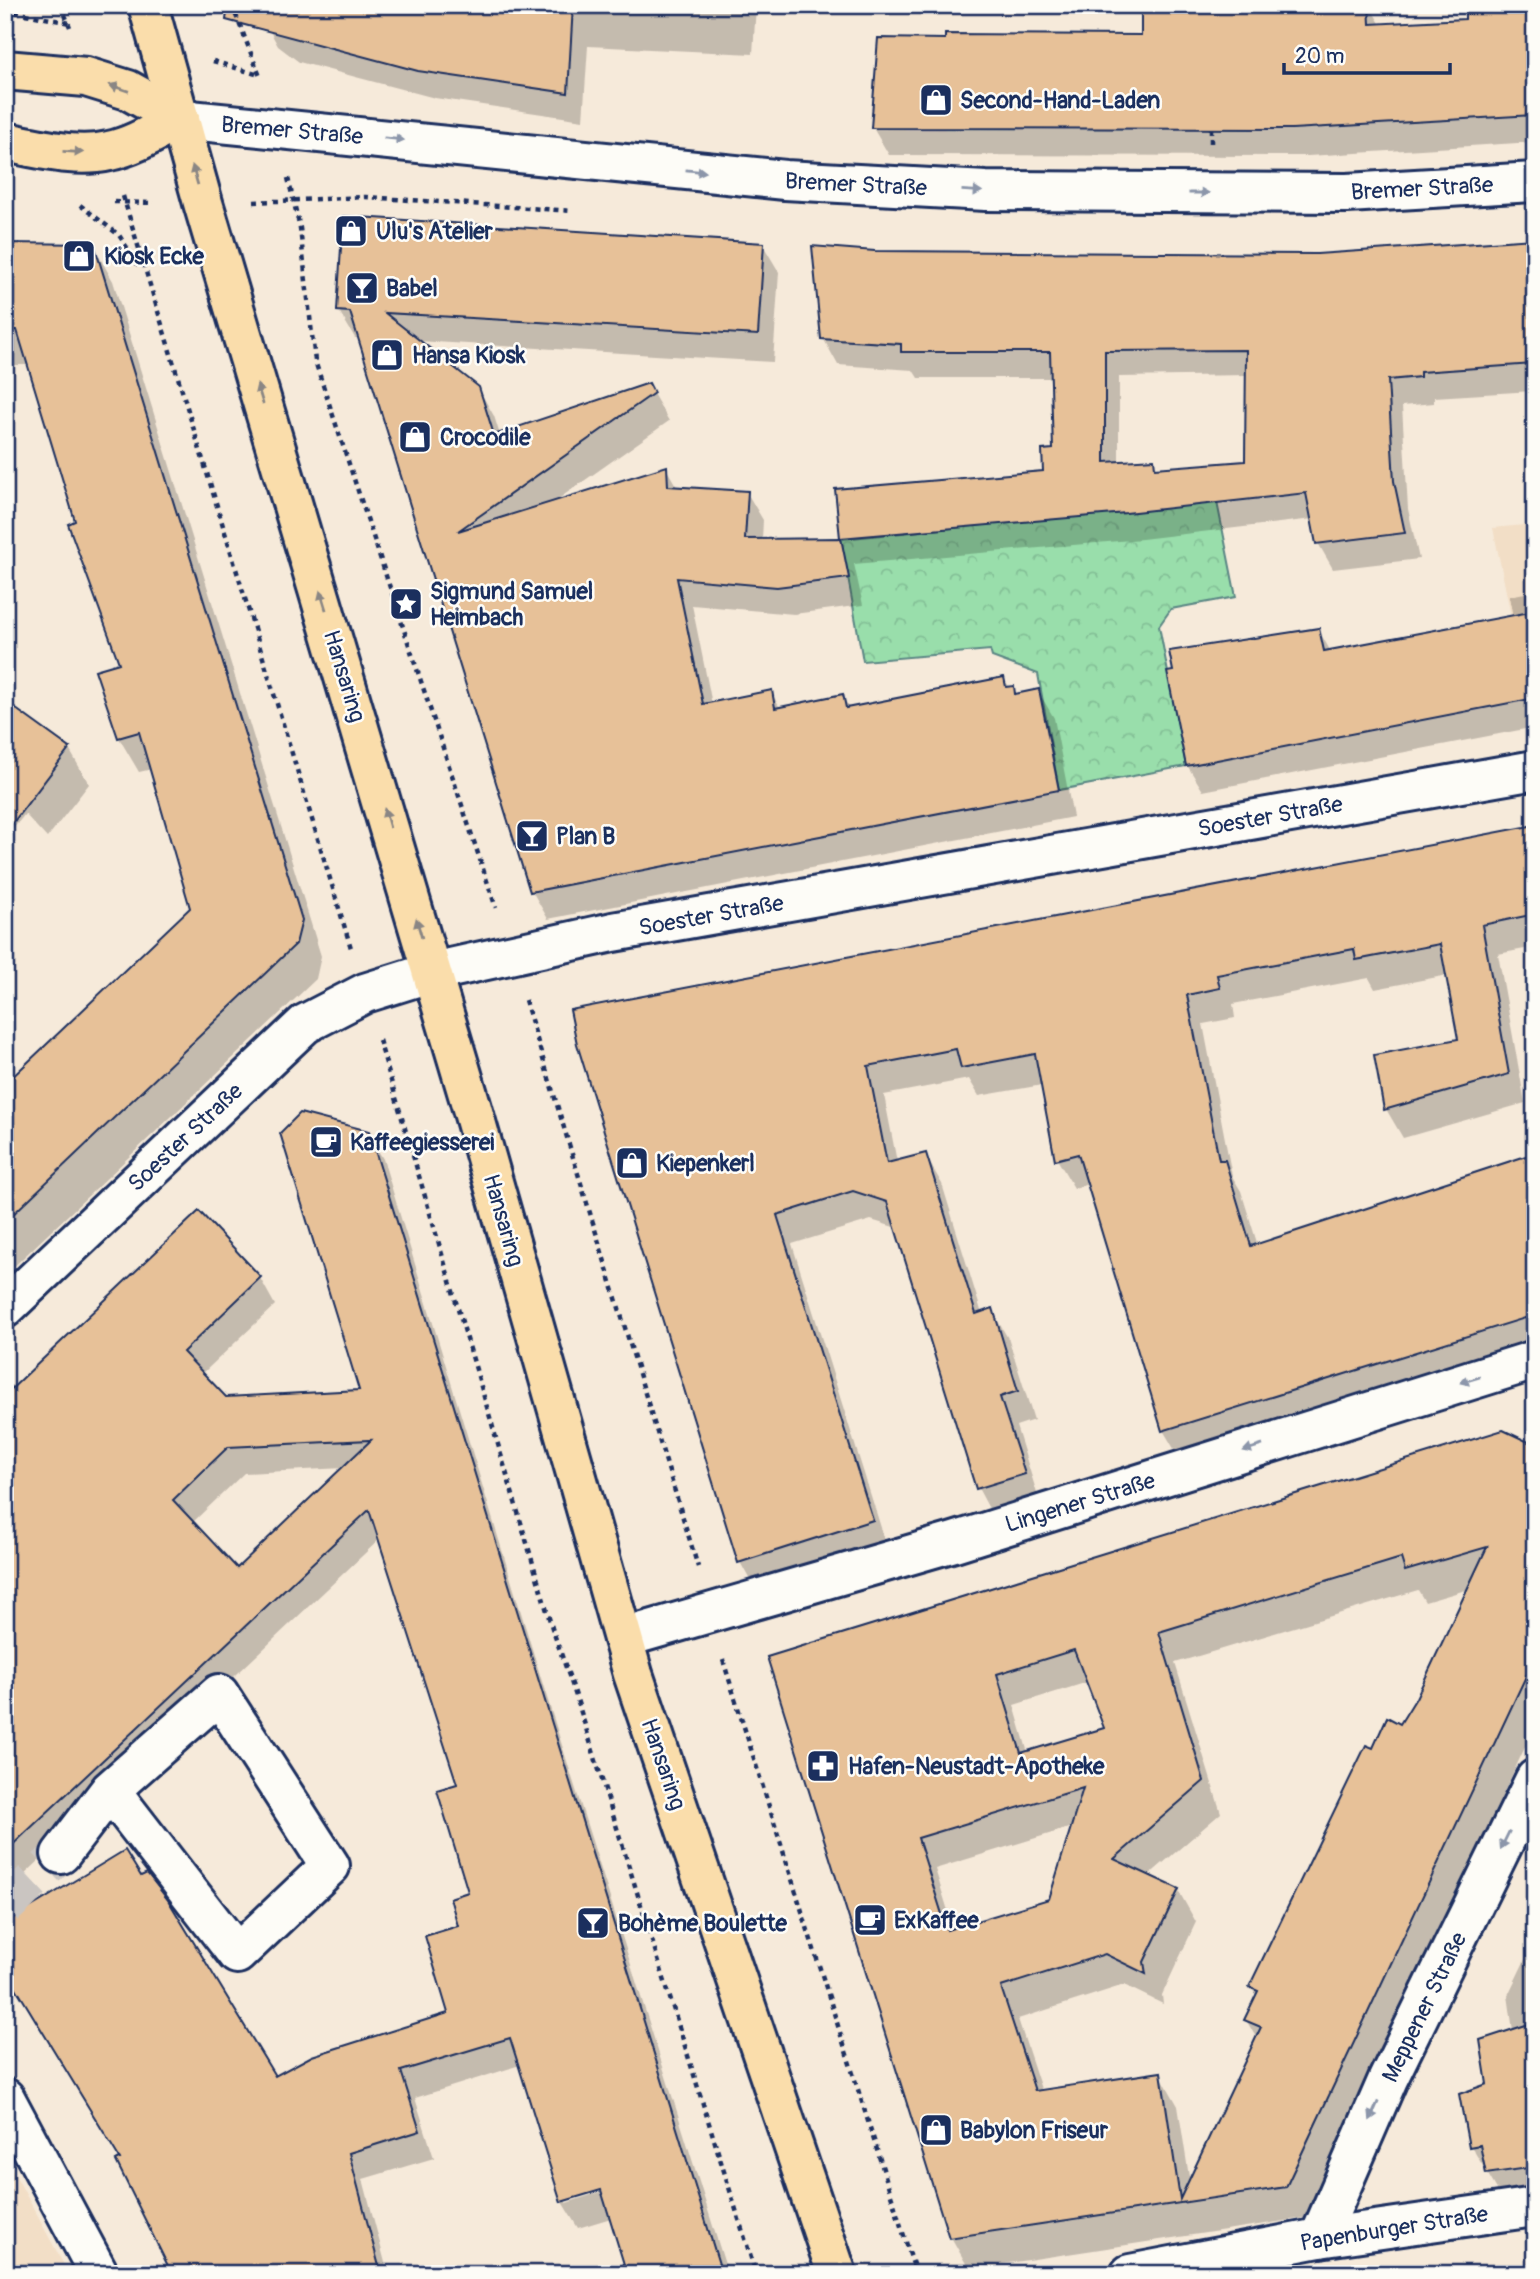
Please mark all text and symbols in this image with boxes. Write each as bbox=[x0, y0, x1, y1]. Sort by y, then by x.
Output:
scale bar bbox=[1284, 32, 1451, 76]
text: 20 m bbox=[1295, 43, 1344, 70]
shop icon: Second-Hand-Laden bbox=[917, 81, 955, 119]
one-way arrow bbox=[109, 82, 130, 93]
place label: Second-Hand-Laden bbox=[960, 86, 1160, 115]
street label: Bremer Straße bbox=[220, 110, 365, 151]
one-way arrow bbox=[383, 134, 405, 145]
one-way arrow bbox=[62, 146, 84, 157]
one-way arrow bbox=[190, 165, 200, 186]
one-way arrow bbox=[685, 166, 707, 177]
street label: Bremer Straße bbox=[784, 166, 928, 203]
street label: Bremer Straße bbox=[1350, 170, 1494, 207]
one-way arrow bbox=[961, 185, 983, 196]
one-way arrow bbox=[1188, 187, 1210, 199]
shop icon: Ulu's Atelier bbox=[332, 212, 370, 250]
place label: Ulu's Atelier bbox=[376, 217, 494, 246]
shop icon: Kiosk Ecke bbox=[60, 237, 98, 275]
place label: Kiosk Ecke bbox=[104, 242, 204, 271]
bar icon: Babel bbox=[343, 269, 381, 307]
place label: Babel bbox=[386, 274, 438, 303]
shop icon: Hansa Kiosk bbox=[368, 336, 406, 374]
place label: Hansa Kiosk bbox=[412, 341, 526, 370]
one-way arrow bbox=[254, 383, 264, 404]
shop icon: Crocodile bbox=[396, 418, 434, 456]
place label: Crocodile bbox=[440, 423, 531, 452]
place label: Sigmund Samuel Heimbach bbox=[430, 577, 593, 632]
place icon: Sigmund Samuel Heimbach bbox=[387, 585, 425, 623]
one-way arrow bbox=[317, 589, 327, 610]
street label: Hansaring bbox=[317, 627, 372, 726]
street label: Soester Straße bbox=[1195, 789, 1345, 844]
one-way arrow bbox=[382, 807, 392, 828]
bar icon: Plan B bbox=[513, 817, 551, 855]
place label: Plan B bbox=[556, 822, 615, 851]
street label: Soester Straße bbox=[636, 888, 786, 943]
one-way arrow bbox=[413, 916, 424, 938]
street label: Soester Straße bbox=[122, 1076, 249, 1198]
cafe icon: Kaffeegiesserei bbox=[307, 1123, 345, 1161]
place label: Kaffeegiesserei bbox=[350, 1128, 494, 1157]
shop icon: Kiepenkerl bbox=[613, 1144, 651, 1182]
place label: Kiepenkerl bbox=[656, 1149, 755, 1178]
street label: Hansaring bbox=[477, 1171, 531, 1270]
one-way arrow bbox=[1459, 1375, 1480, 1386]
one-way arrow bbox=[1242, 1444, 1263, 1454]
street label: Lingener Straße bbox=[1002, 1466, 1159, 1539]
street label: Hansaring bbox=[634, 1715, 693, 1814]
pharmacy icon: Hafen-Neustadt-Apotheke bbox=[804, 1747, 842, 1785]
place label: Hafen-Neustadt-Apotheke bbox=[848, 1752, 1105, 1781]
one-way arrow bbox=[1499, 1830, 1510, 1850]
cafe icon: ExKaffee bbox=[851, 1901, 889, 1939]
bar icon: Bohème Boulette bbox=[574, 1904, 612, 1942]
place label: ExKaffee bbox=[894, 1906, 979, 1935]
place label: Bohème Boulette bbox=[618, 1909, 787, 1938]
street label: Meppener Straße bbox=[1376, 1927, 1474, 2087]
one-way arrow bbox=[1368, 2101, 1379, 2122]
shop icon: Babylon Friseur bbox=[917, 2111, 955, 2149]
place label: Babylon Friseur bbox=[960, 2116, 1109, 2145]
street label: Papenburger Straße bbox=[1298, 2199, 1491, 2258]

